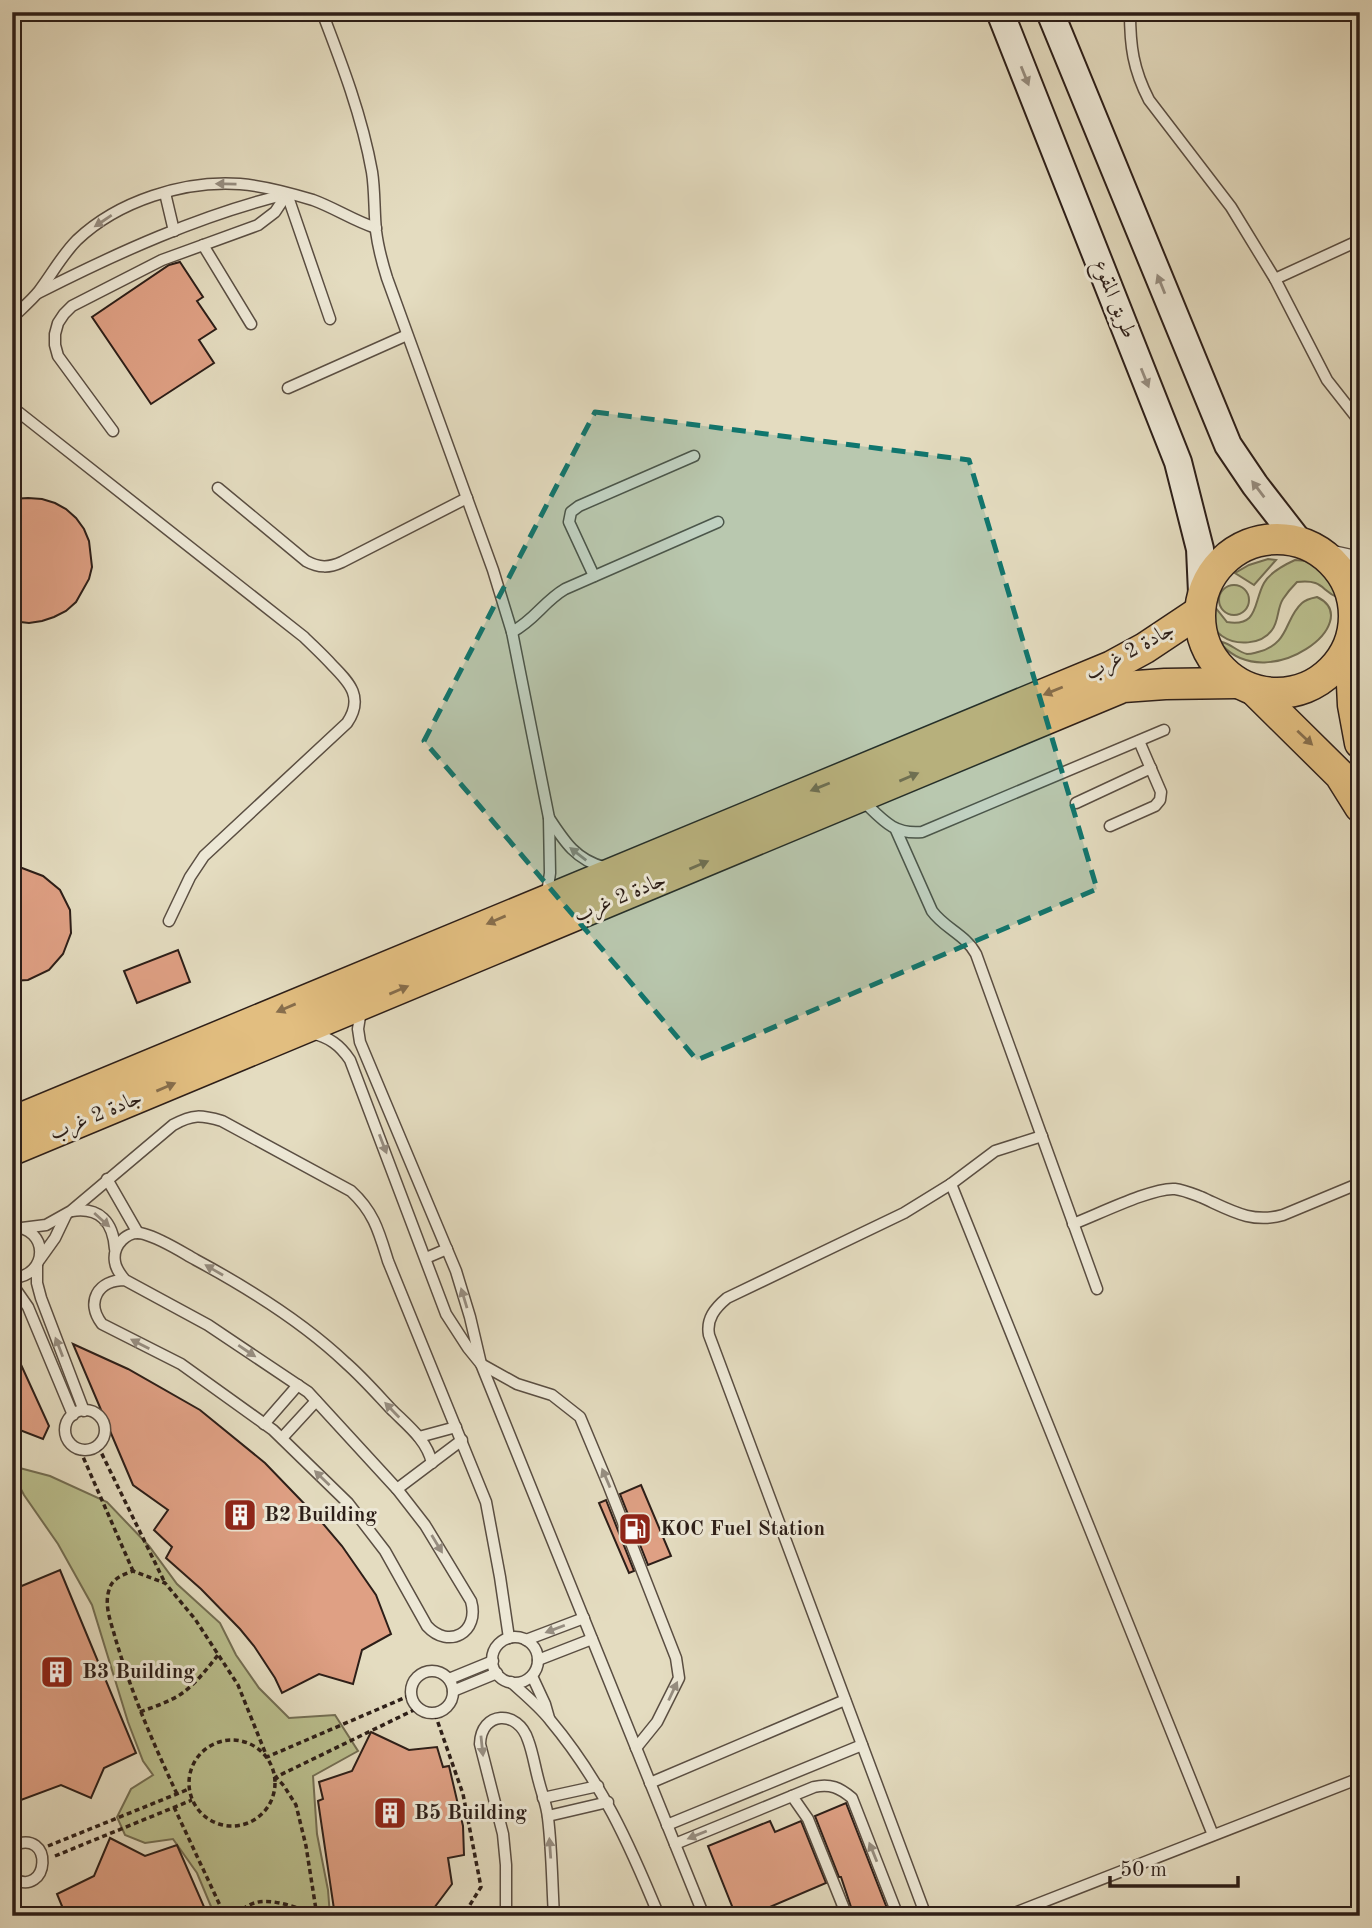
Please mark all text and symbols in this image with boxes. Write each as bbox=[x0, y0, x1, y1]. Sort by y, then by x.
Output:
one-way arrow bbox=[1019, 65, 1030, 86]
one-way arrow bbox=[215, 178, 237, 190]
one-way arrow bbox=[94, 214, 112, 228]
street label: طريق المقوع bbox=[1083, 257, 1139, 344]
one-way arrow bbox=[1156, 273, 1167, 294]
one-way arrow bbox=[1140, 368, 1151, 389]
one-way arrow bbox=[1252, 480, 1266, 498]
street label: جادة 2 غرب bbox=[1082, 619, 1179, 688]
one-way arrow bbox=[1042, 685, 1063, 696]
one-way arrow bbox=[1296, 730, 1313, 747]
one-way arrow bbox=[899, 771, 919, 783]
one-way arrow bbox=[809, 781, 830, 792]
one-way arrow bbox=[569, 848, 587, 862]
one-way arrow bbox=[689, 859, 710, 870]
street label: جادة 2 غرب bbox=[571, 869, 670, 930]
one-way arrow bbox=[486, 915, 507, 926]
one-way arrow bbox=[388, 984, 409, 995]
one-way arrow bbox=[276, 1002, 297, 1013]
one-way arrow bbox=[155, 1081, 176, 1092]
street label: جادة 2 غرب bbox=[47, 1087, 146, 1148]
one-way arrow bbox=[377, 1134, 388, 1155]
one-way arrow bbox=[93, 1212, 110, 1228]
one-way arrow bbox=[204, 1264, 223, 1276]
one-way arrow bbox=[459, 1287, 469, 1308]
one-way arrow bbox=[54, 1336, 65, 1357]
one-way arrow bbox=[130, 1338, 150, 1349]
one-way arrow bbox=[237, 1345, 257, 1358]
one-way arrow bbox=[383, 1401, 400, 1418]
one-way arrow bbox=[600, 1467, 611, 1488]
one-way arrow bbox=[314, 1469, 331, 1486]
building icon: B2 Building bbox=[221, 1496, 259, 1534]
place label: B2 Building bbox=[264, 1505, 377, 1526]
fuel station icon: KOC Fuel Station bbox=[616, 1510, 654, 1548]
place label: KOC Fuel Station bbox=[660, 1519, 825, 1540]
one-way arrow bbox=[431, 1535, 443, 1554]
one-way arrow bbox=[544, 1623, 565, 1634]
building icon: B3 Building bbox=[38, 1653, 76, 1691]
place label: B3 Building bbox=[82, 1662, 195, 1683]
one-way arrow bbox=[668, 1680, 679, 1701]
one-way arrow bbox=[477, 1735, 488, 1757]
building icon: B5 Building bbox=[371, 1794, 409, 1832]
place label: B5 Building bbox=[414, 1803, 527, 1824]
one-way arrow bbox=[686, 1830, 707, 1841]
one-way arrow bbox=[544, 1836, 555, 1858]
one-way arrow bbox=[868, 1842, 879, 1863]
scale bar bbox=[1110, 1844, 1237, 1888]
text: 50 m bbox=[1120, 1860, 1167, 1881]

